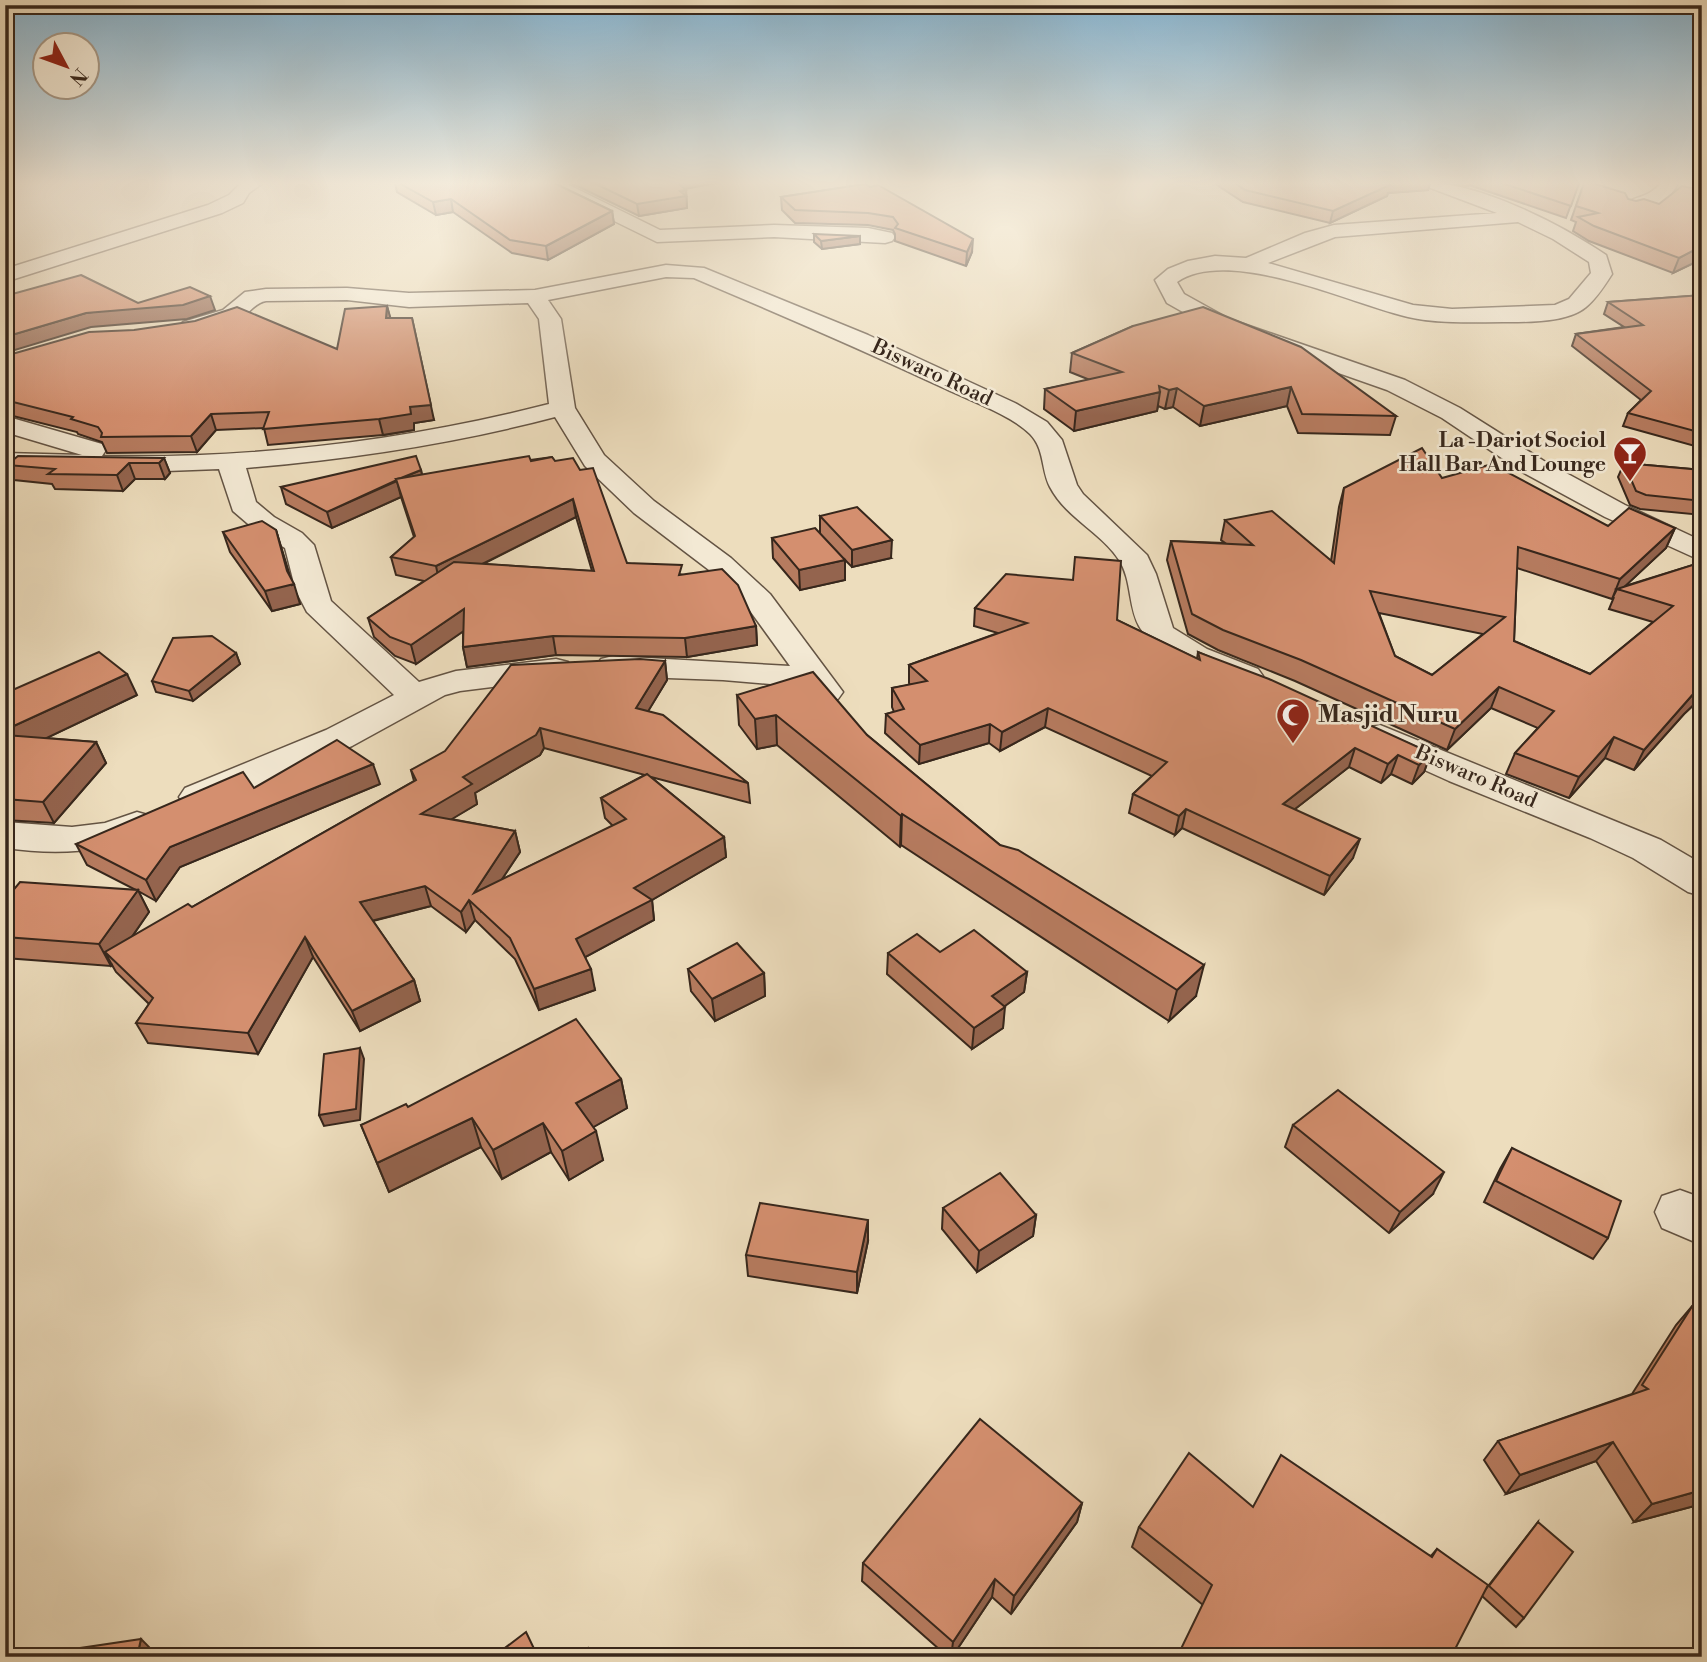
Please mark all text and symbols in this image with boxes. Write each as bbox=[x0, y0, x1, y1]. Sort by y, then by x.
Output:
north arrow bbox=[32, 32, 102, 102]
text: N bbox=[64, 63, 92, 90]
street label: Biswaro Road bbox=[867, 333, 997, 412]
place label: La -Dariot Sociol Hall Bar And Lounge bbox=[1399, 428, 1606, 478]
bar icon: La -Dariot Sociol Hall Bar And Lounge bbox=[1611, 434, 1649, 483]
mosque icon: Masjid Nuru bbox=[1274, 696, 1312, 745]
place label: Masjid Nuru bbox=[1318, 700, 1459, 730]
street label: Biswaro Road bbox=[1410, 739, 1541, 814]

